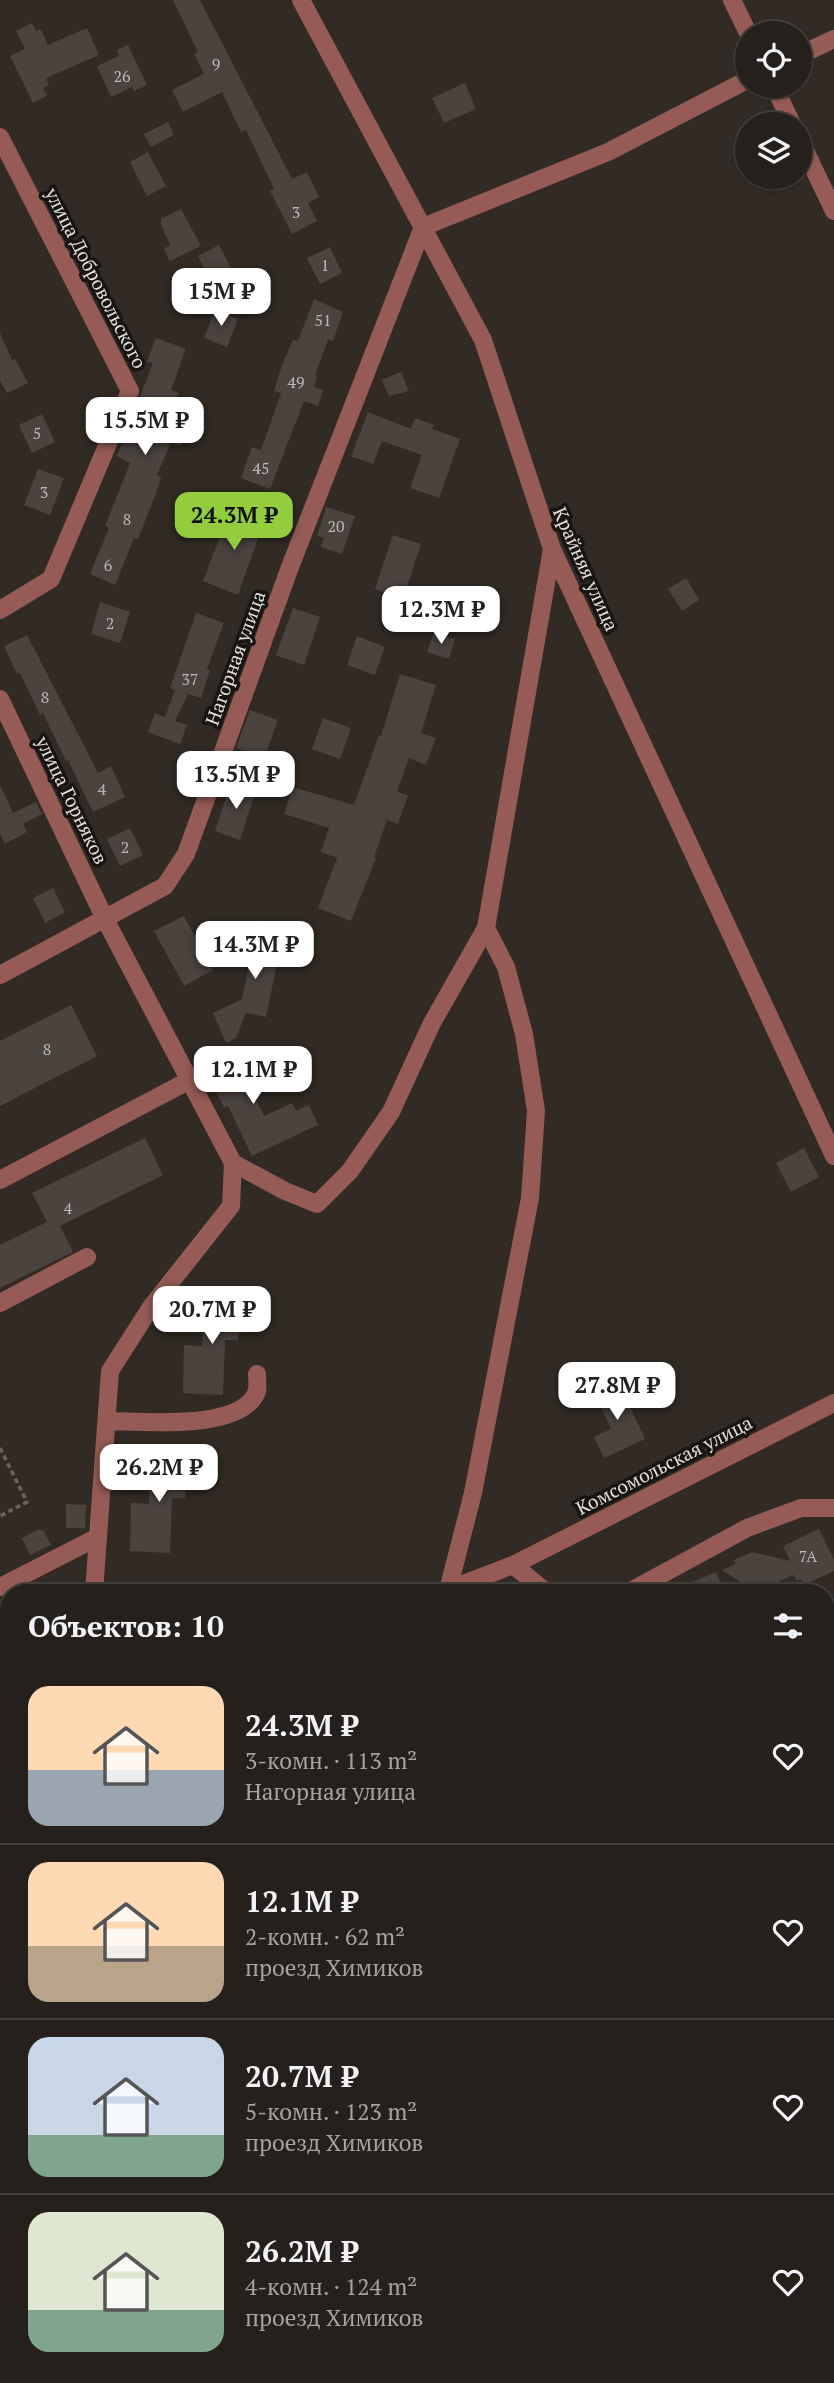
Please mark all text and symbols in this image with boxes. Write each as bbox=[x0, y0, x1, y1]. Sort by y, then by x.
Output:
map controls bbox=[735, 21, 812, 189]
button: locate bbox=[735, 21, 812, 98]
house number: 9 bbox=[212, 53, 220, 75]
house number: 26 bbox=[113, 65, 131, 87]
button: layers bbox=[735, 112, 812, 189]
street label: улица Добровольского bbox=[40, 182, 153, 372]
house number: 3 bbox=[292, 201, 300, 223]
house number: 1 bbox=[321, 254, 329, 276]
pin: 15M ₽ bbox=[172, 268, 270, 328]
text: 15M ₽ bbox=[188, 275, 254, 306]
house number: 51 bbox=[314, 309, 332, 331]
house number: 49 bbox=[287, 371, 305, 393]
pin: 15.5M ₽ bbox=[80, 398, 210, 457]
text: 15.5M ₽ bbox=[102, 404, 188, 435]
house number: 5 bbox=[33, 422, 41, 444]
house number: 45 bbox=[252, 457, 270, 479]
house number: 3 bbox=[40, 481, 48, 503]
pin: 24.3M ₽ bbox=[169, 492, 299, 552]
text: 24.3M ₽ bbox=[191, 499, 277, 530]
street label: Крайняя улица bbox=[548, 503, 625, 635]
house number: 8 bbox=[123, 508, 131, 530]
house number: 20 bbox=[327, 515, 345, 537]
house number: 6 bbox=[104, 554, 113, 576]
pin: 12.3M ₽ bbox=[376, 586, 506, 646]
street label: Нагорная улица bbox=[199, 587, 271, 728]
text: 12.3M ₽ bbox=[398, 593, 484, 624]
house number: 2 bbox=[106, 612, 114, 634]
house number: 37 bbox=[181, 668, 199, 690]
house number: 8 bbox=[41, 686, 49, 708]
street label: улица Горняков bbox=[30, 731, 114, 868]
pin: 13.5M ₽ bbox=[171, 752, 301, 811]
text: 13.5M ₽ bbox=[193, 758, 279, 789]
house number: 4 bbox=[98, 778, 107, 800]
house number: 2 bbox=[121, 836, 129, 858]
pin: 14.3M ₽ bbox=[190, 922, 320, 981]
text: 14.3M ₽ bbox=[212, 928, 298, 959]
house number: 8 bbox=[43, 1038, 51, 1060]
pin: 12.1M ₽ bbox=[188, 1046, 318, 1106]
text: 12.1M ₽ bbox=[210, 1053, 296, 1084]
house number: 4 bbox=[64, 1197, 73, 1219]
pin: 20.7M ₽ bbox=[147, 1286, 277, 1346]
text: 20.7M ₽ bbox=[169, 1293, 255, 1324]
pin: 27.8M ₽ bbox=[552, 1362, 682, 1422]
text: 27.8M ₽ bbox=[574, 1369, 660, 1400]
street label: Комсомольская улица bbox=[571, 1409, 756, 1520]
pin: 26.2M ₽ bbox=[94, 1444, 224, 1504]
text: 26.2M ₽ bbox=[116, 1451, 202, 1482]
house number: 7А bbox=[799, 1545, 817, 1567]
text: Объектов: 10 bbox=[28, 1606, 224, 1646]
icon: filters bbox=[769, 1607, 807, 1645]
text: 24.3M ₽ bbox=[245, 1705, 358, 1745]
icon: home bbox=[84, 1714, 168, 1798]
icon: heart bbox=[769, 1737, 807, 1775]
text: 3-комн. · 113 m² bbox=[245, 1745, 417, 1776]
text: Нагорная улица bbox=[245, 1776, 416, 1807]
text: 12.1M ₽ bbox=[245, 1881, 358, 1921]
icon: home bbox=[84, 1890, 168, 1974]
icon: heart bbox=[769, 1913, 807, 1951]
text: 2-комн. · 62 m² bbox=[245, 1921, 405, 1952]
text: проезд Химиков bbox=[245, 1952, 424, 1983]
text: 20.7M ₽ bbox=[245, 2056, 358, 2096]
icon: home bbox=[84, 2065, 168, 2149]
icon: heart bbox=[769, 2088, 807, 2126]
text: 5-комн. · 123 m² bbox=[245, 2096, 417, 2127]
text: проезд Химиков bbox=[245, 2127, 424, 2158]
text: 26.2M ₽ bbox=[245, 2231, 358, 2271]
icon: home bbox=[84, 2240, 168, 2324]
icon: heart bbox=[769, 2263, 807, 2301]
text: 4-комн. · 124 m² bbox=[245, 2271, 417, 2302]
text: проезд Химиков bbox=[245, 2302, 424, 2333]

